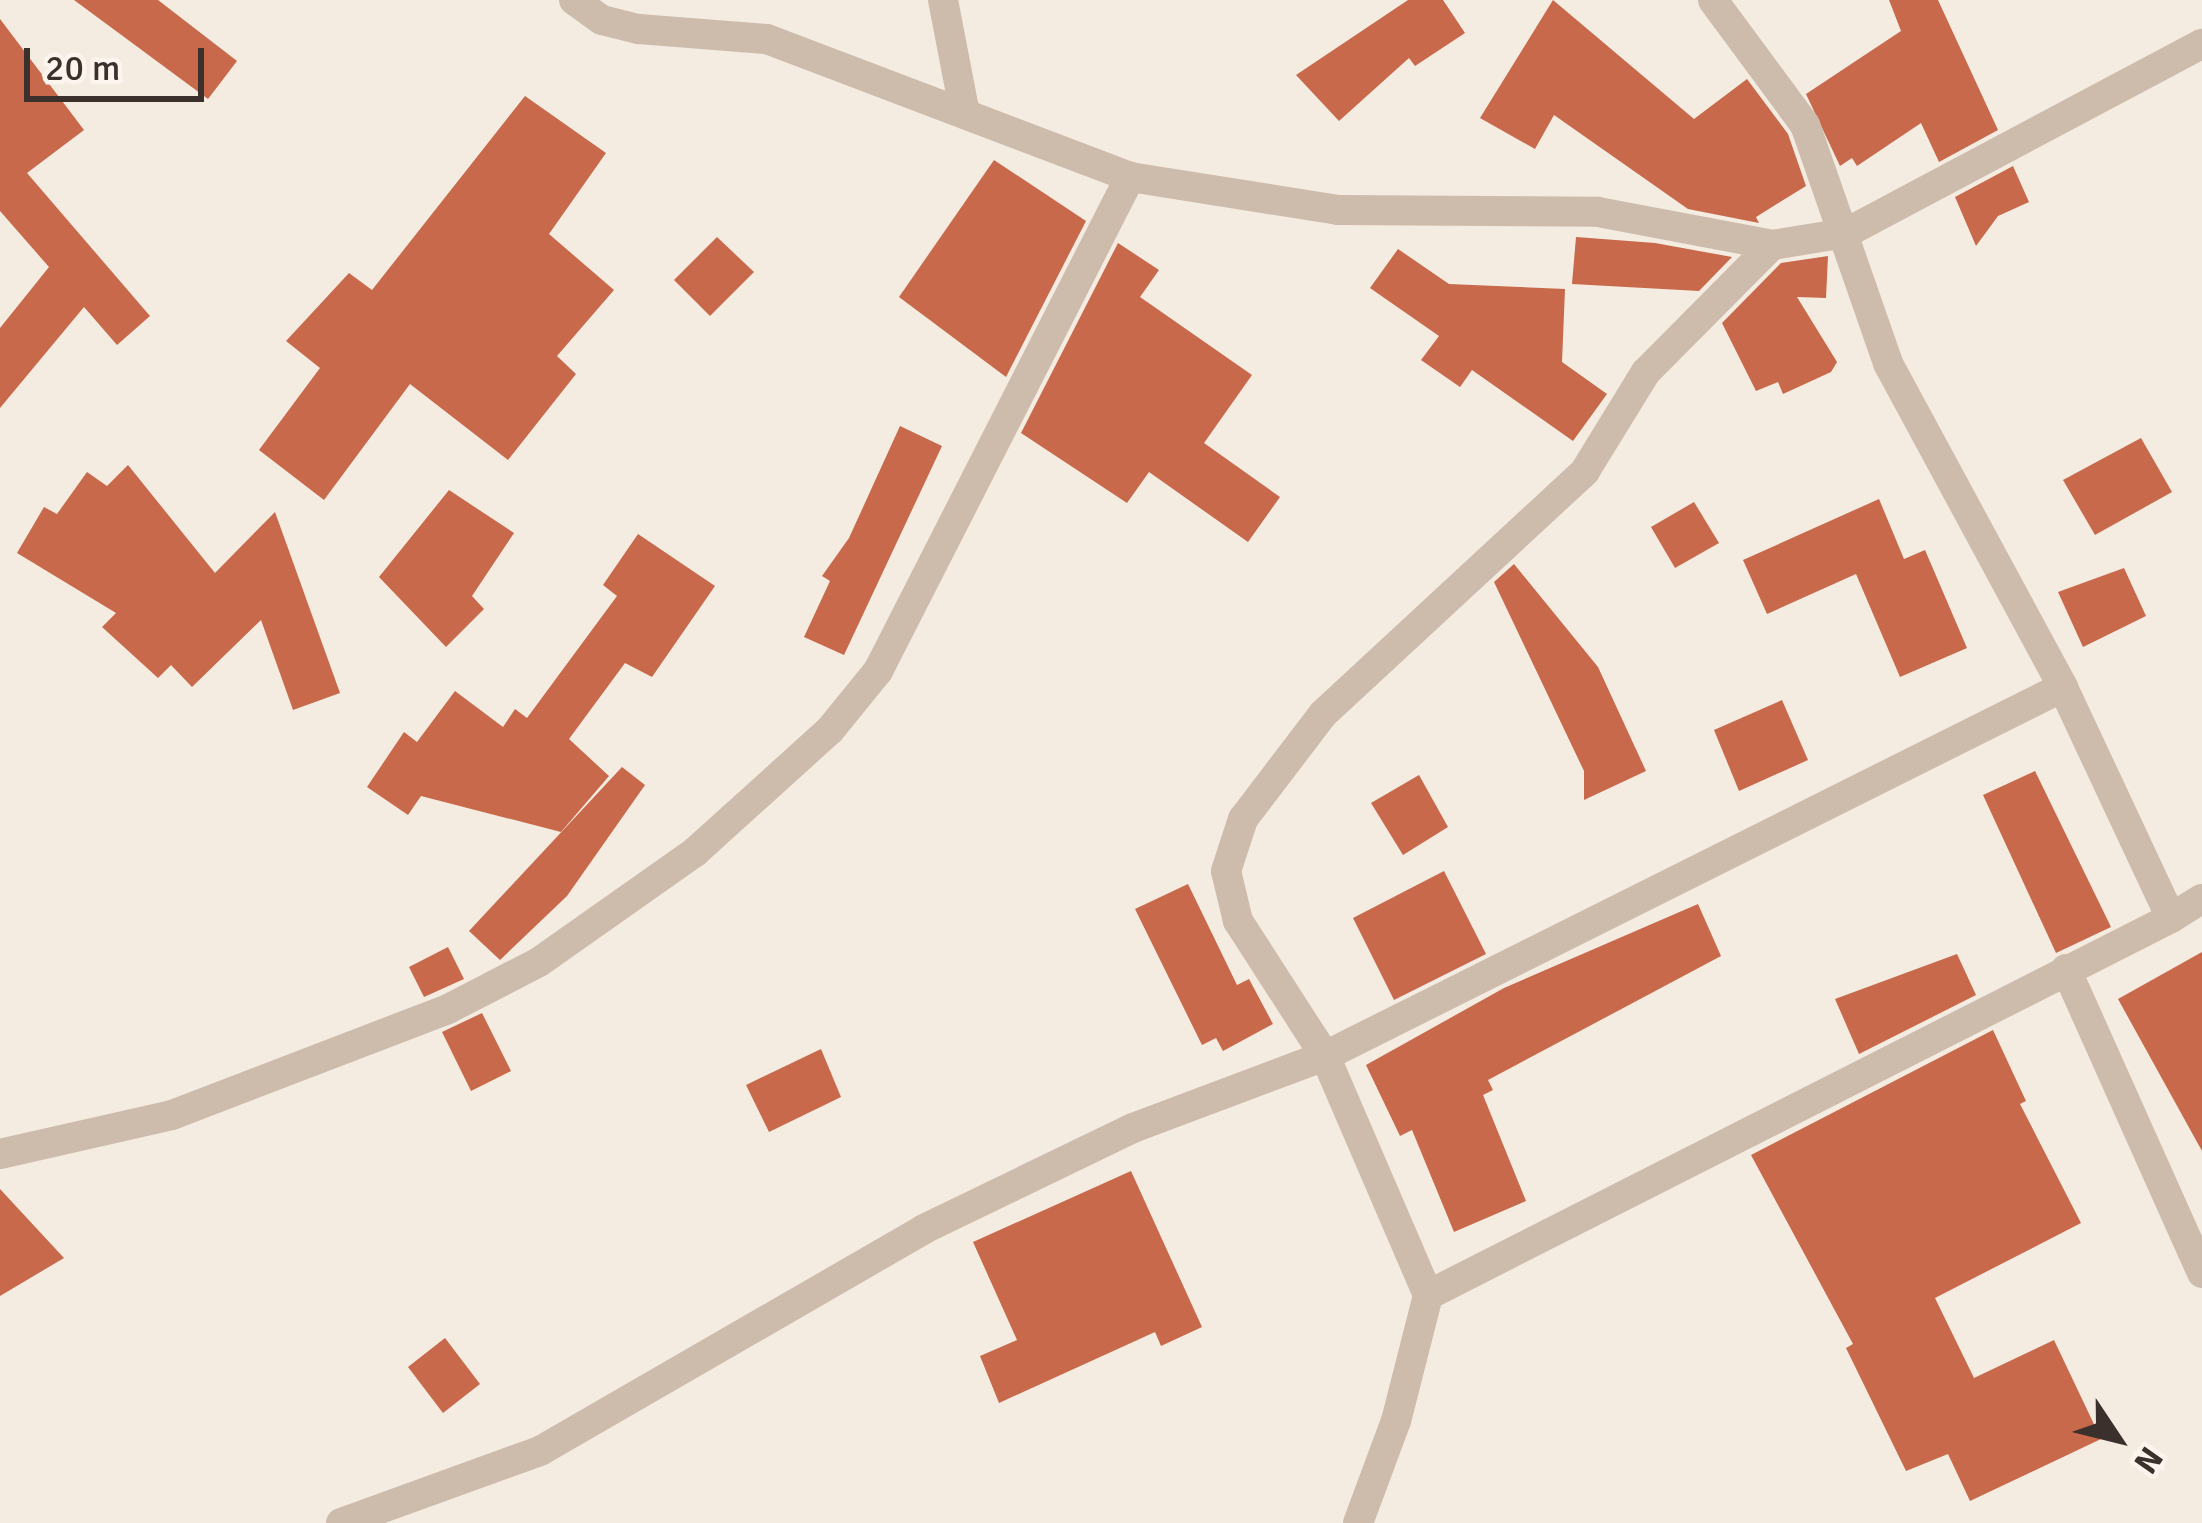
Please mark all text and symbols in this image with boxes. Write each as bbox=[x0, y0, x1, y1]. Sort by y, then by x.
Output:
scale bar bbox=[30, 24, 210, 98]
text: 20 m bbox=[45, 46, 121, 91]
north arrow bbox=[2058, 1379, 2178, 1499]
text: N bbox=[2125, 1439, 2171, 1481]

